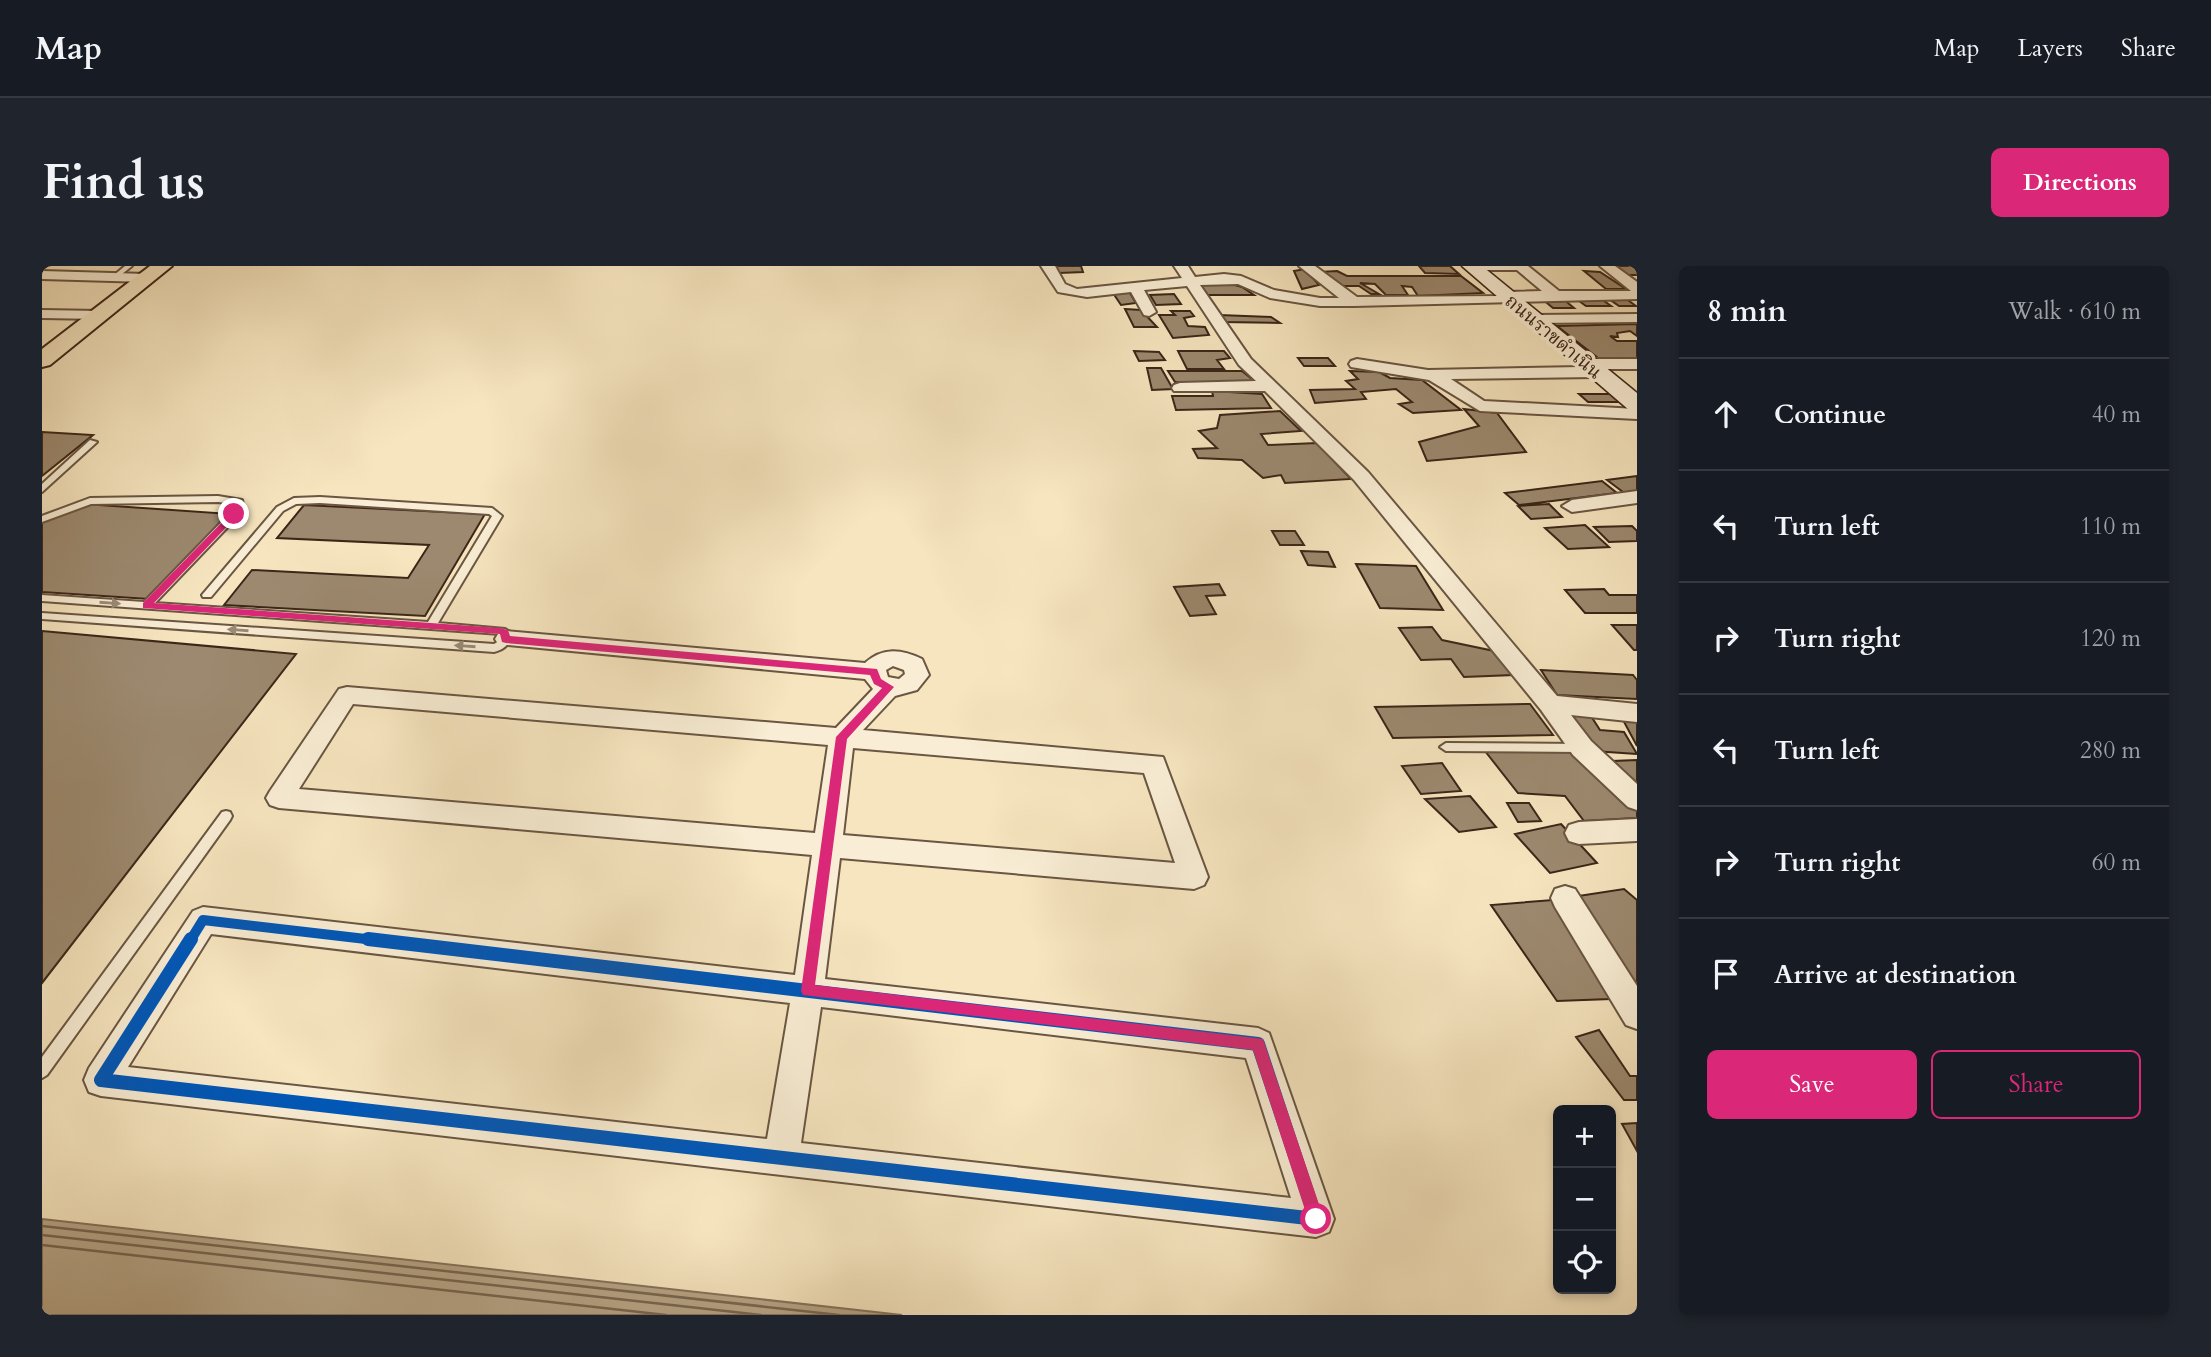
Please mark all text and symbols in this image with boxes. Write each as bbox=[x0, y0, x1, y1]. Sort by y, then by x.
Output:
text: Map bbox=[35, 26, 102, 71]
text: Map bbox=[1934, 32, 1980, 65]
text: Layers bbox=[2018, 32, 2083, 65]
text: Share bbox=[2121, 32, 2176, 65]
button: Directions bbox=[1991, 148, 2169, 217]
text: Find us bbox=[42, 149, 205, 216]
street label: ถนนราขดำเนิน bbox=[1499, 288, 1607, 385]
text: 8 min bbox=[1707, 291, 1787, 332]
text: Walk · 610 m bbox=[2008, 296, 2141, 327]
icon: ahead bbox=[1707, 395, 1745, 433]
text: Continue bbox=[1774, 397, 1886, 432]
text: 40 m bbox=[2092, 399, 2141, 430]
route end bbox=[218, 498, 249, 529]
icon: left bbox=[1707, 507, 1745, 545]
text: Turn left bbox=[1774, 509, 1879, 544]
text: 110 m bbox=[2080, 511, 2141, 542]
one-way arrow bbox=[99, 598, 121, 609]
icon: right bbox=[1707, 619, 1745, 657]
text: Turn right bbox=[1774, 621, 1901, 656]
text: 120 m bbox=[2080, 623, 2141, 654]
one-way arrow bbox=[226, 624, 248, 635]
one-way arrow bbox=[453, 640, 475, 651]
icon: left bbox=[1707, 731, 1745, 769]
text: Turn left bbox=[1774, 733, 1879, 768]
text: 280 m bbox=[2080, 735, 2141, 766]
icon: right bbox=[1707, 843, 1745, 881]
text: Turn right bbox=[1774, 845, 1901, 880]
text: 60 m bbox=[2092, 847, 2141, 878]
icon: arrive bbox=[1707, 955, 1745, 993]
text: Arrive at destination bbox=[1774, 957, 2017, 992]
button: Save bbox=[1707, 1050, 1917, 1119]
button: Share bbox=[1931, 1050, 2141, 1119]
map controls bbox=[1553, 1105, 1616, 1294]
button: + bbox=[1553, 1105, 1616, 1168]
button: − bbox=[1553, 1168, 1616, 1231]
route start bbox=[1300, 1203, 1331, 1234]
button: locate bbox=[1553, 1231, 1616, 1294]

